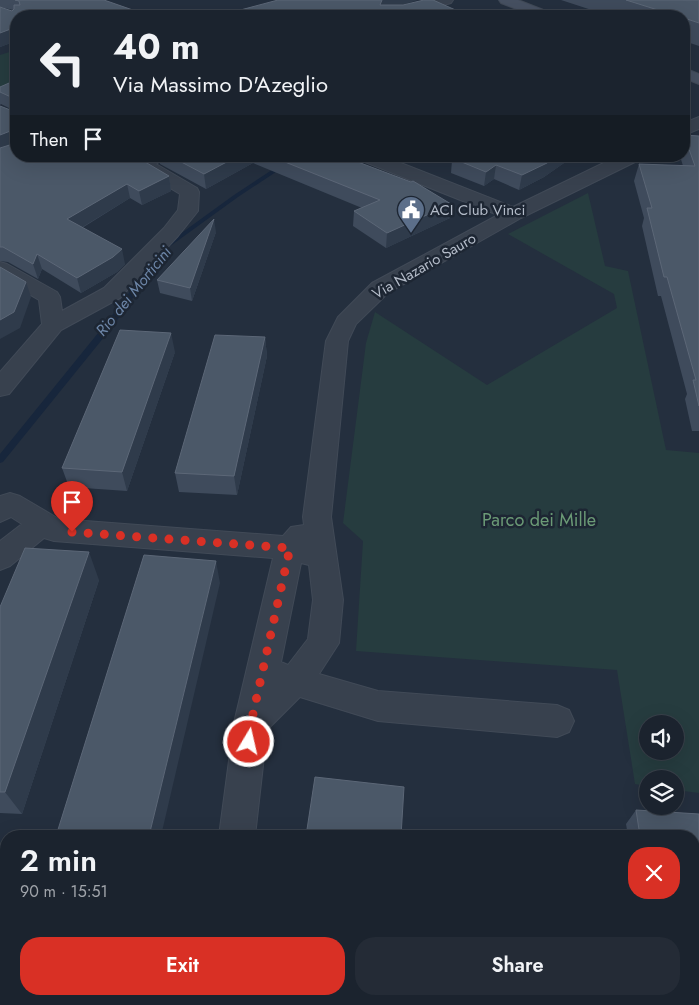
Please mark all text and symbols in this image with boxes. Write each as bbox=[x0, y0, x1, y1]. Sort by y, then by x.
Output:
text: 40 m bbox=[113, 22, 200, 72]
icon: left bbox=[30, 30, 95, 95]
text: Via Massimo D'Azeglio bbox=[113, 68, 328, 100]
icon: arrive bbox=[79, 125, 107, 153]
text: Then bbox=[30, 126, 69, 153]
public building icon: ACI Club Vinci bbox=[396, 195, 426, 234]
place label: ACI Club Vinci bbox=[430, 199, 525, 221]
street label: Via Nazario Sauro bbox=[368, 227, 480, 305]
water label: Rio dei Morticini bbox=[90, 241, 177, 341]
pin bbox=[51, 481, 93, 532]
icon: arrive bbox=[58, 488, 86, 516]
park label: Parco dei Mille bbox=[482, 507, 596, 533]
position arrow bbox=[222, 715, 274, 767]
map controls bbox=[639, 715, 684, 815]
button: sound bbox=[639, 715, 684, 760]
button: layers bbox=[639, 770, 684, 815]
text: 2 min bbox=[20, 839, 97, 882]
button: close bbox=[628, 847, 680, 899]
text: 90 m · 15:51 bbox=[20, 880, 108, 903]
button: Exit bbox=[20, 937, 345, 995]
button: Share bbox=[355, 937, 680, 995]

